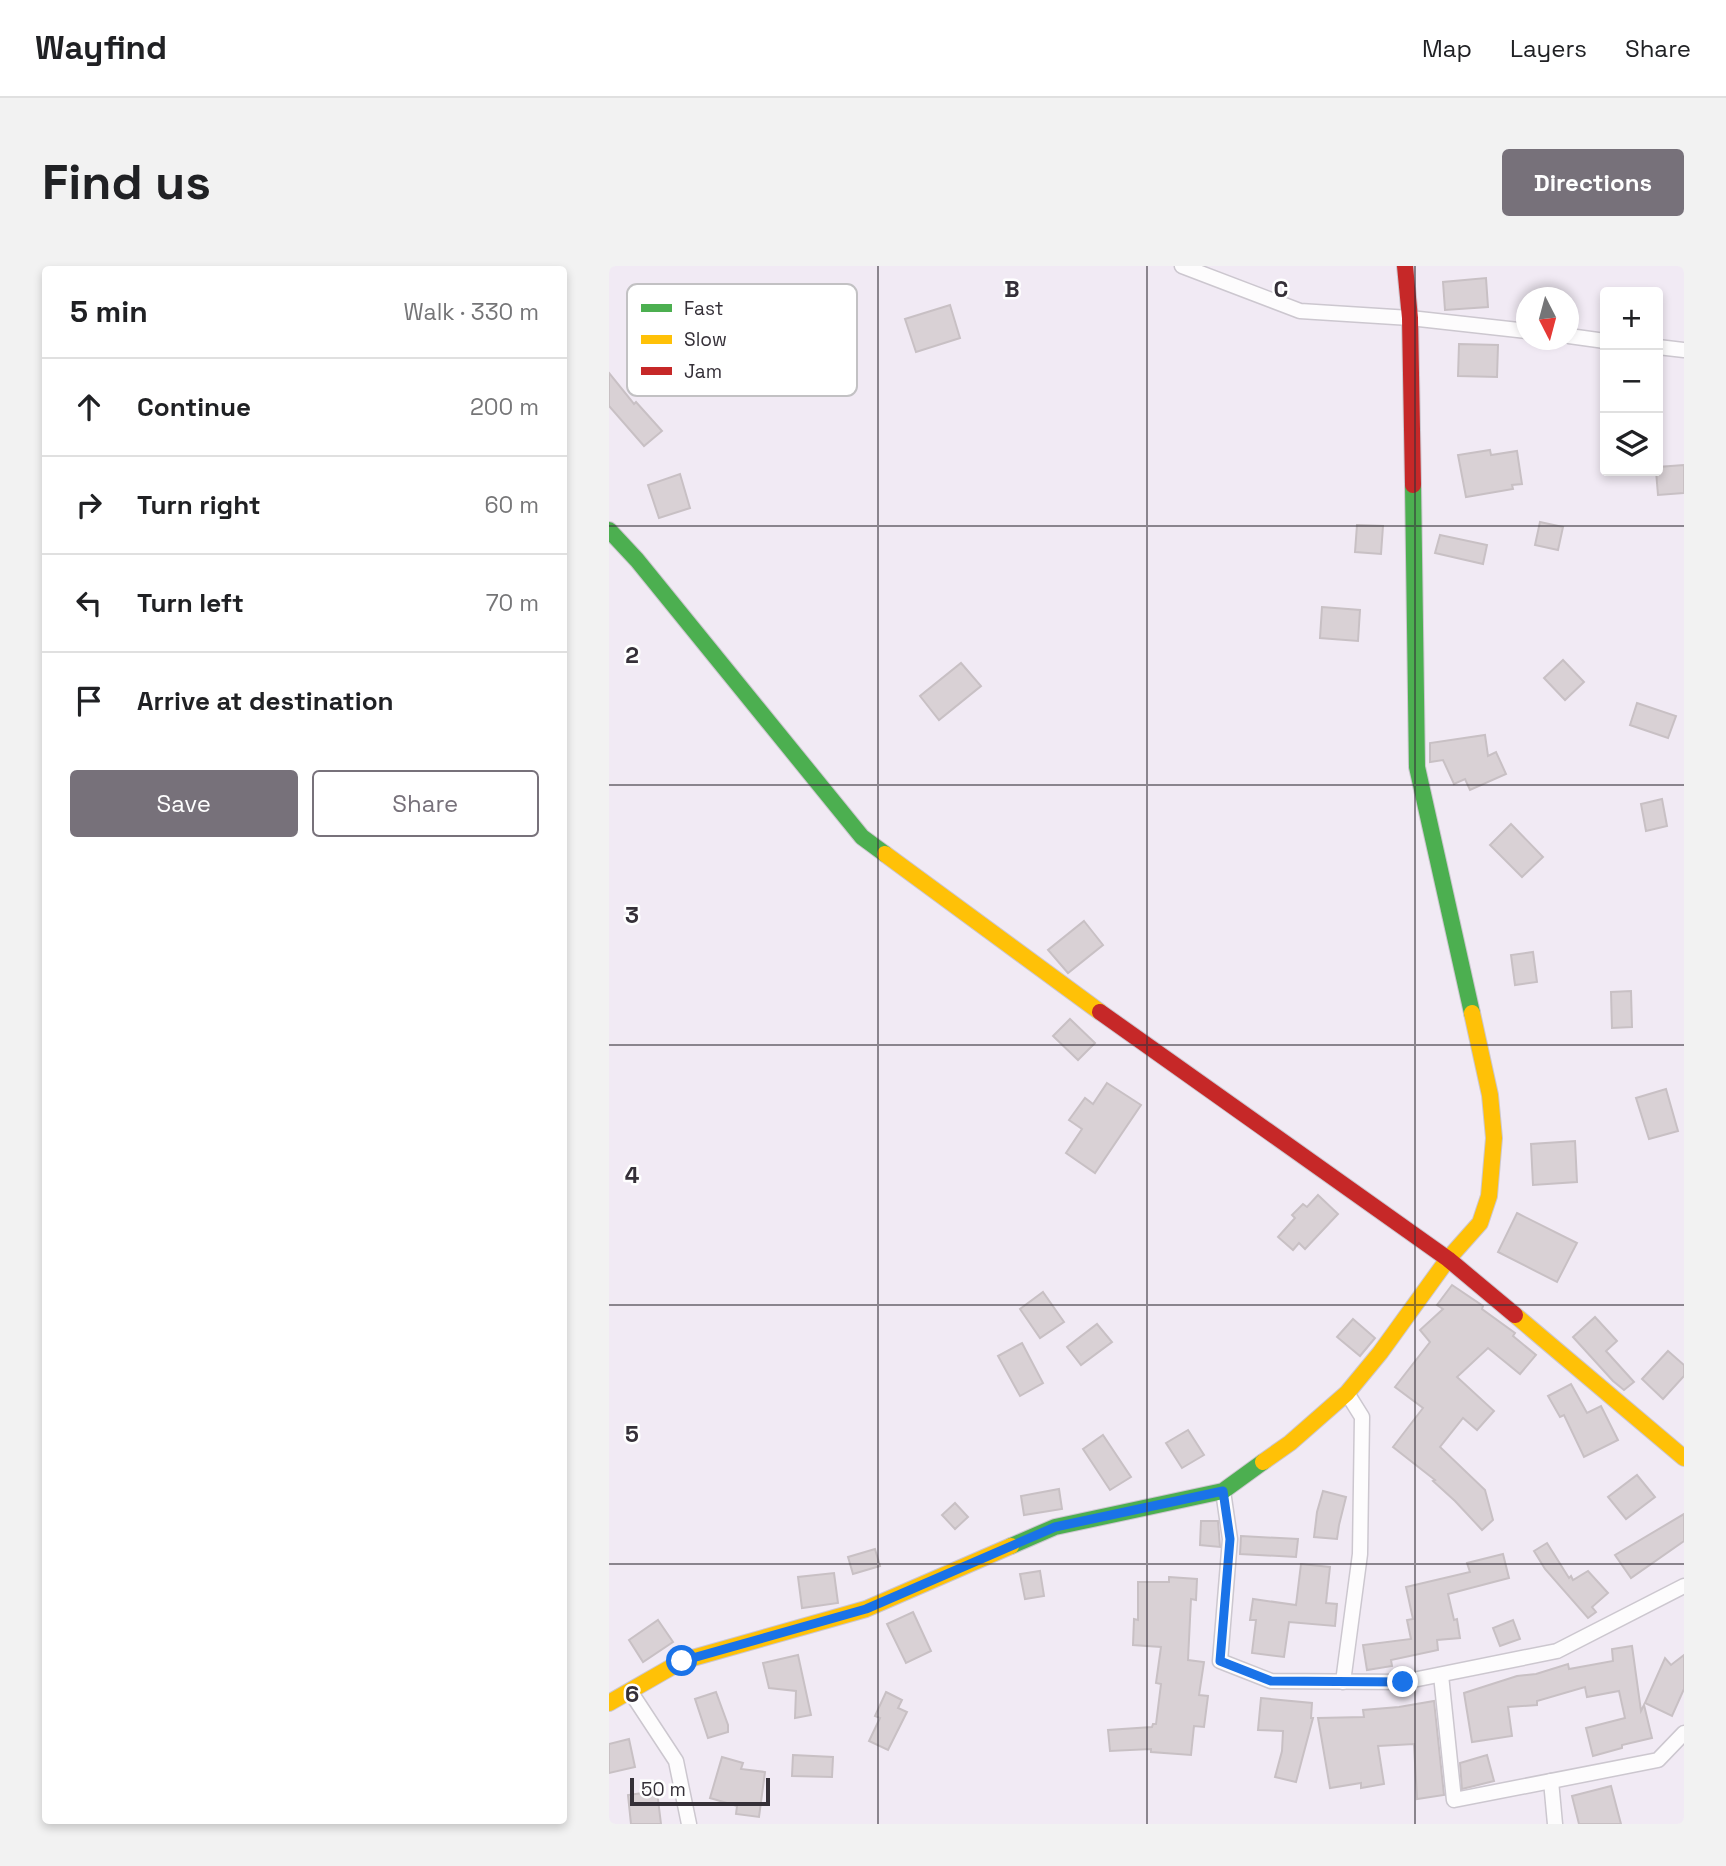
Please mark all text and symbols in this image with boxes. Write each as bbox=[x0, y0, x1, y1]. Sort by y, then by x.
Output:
text: Wayfind bbox=[35, 27, 167, 69]
text: Map bbox=[1422, 33, 1472, 64]
text: Layers bbox=[1510, 33, 1587, 64]
text: Share bbox=[1625, 33, 1691, 64]
button: Directions bbox=[1502, 149, 1684, 216]
text: Find us bbox=[42, 151, 211, 213]
text: B bbox=[1004, 274, 1020, 304]
text: C bbox=[1274, 274, 1288, 304]
legend bbox=[627, 284, 857, 396]
north arrow bbox=[1516, 287, 1579, 350]
map controls bbox=[1600, 287, 1663, 476]
button: + bbox=[1600, 287, 1663, 350]
text: 5 min bbox=[70, 292, 148, 331]
text: Fast bbox=[684, 296, 724, 321]
text: Walk · 330 m bbox=[404, 297, 539, 327]
text: Slow bbox=[684, 327, 727, 352]
button: − bbox=[1600, 350, 1663, 413]
text: Jam bbox=[684, 359, 722, 384]
icon: ahead bbox=[70, 388, 108, 426]
text: Continue bbox=[137, 390, 251, 424]
text: 200 m bbox=[470, 392, 539, 422]
button: layers bbox=[1600, 413, 1663, 476]
icon: right bbox=[70, 486, 108, 524]
text: Turn right bbox=[137, 488, 261, 522]
text: 60 m bbox=[484, 490, 539, 520]
icon: left bbox=[70, 584, 108, 622]
text: Turn left bbox=[137, 586, 244, 620]
text: 70 m bbox=[486, 588, 539, 618]
text: 2 bbox=[625, 640, 639, 670]
icon: arrive bbox=[70, 682, 108, 720]
text: Arrive at destination bbox=[137, 684, 394, 718]
button: Save bbox=[70, 770, 298, 837]
button: Share bbox=[312, 770, 539, 837]
text: 3 bbox=[625, 900, 639, 930]
text: 4 bbox=[625, 1160, 640, 1190]
text: 5 bbox=[625, 1419, 639, 1449]
route start bbox=[666, 1645, 697, 1676]
route end bbox=[1387, 1666, 1418, 1697]
text: 6 bbox=[625, 1679, 639, 1709]
scale bar bbox=[630, 1775, 770, 1807]
text: 50 m bbox=[641, 1777, 686, 1802]

